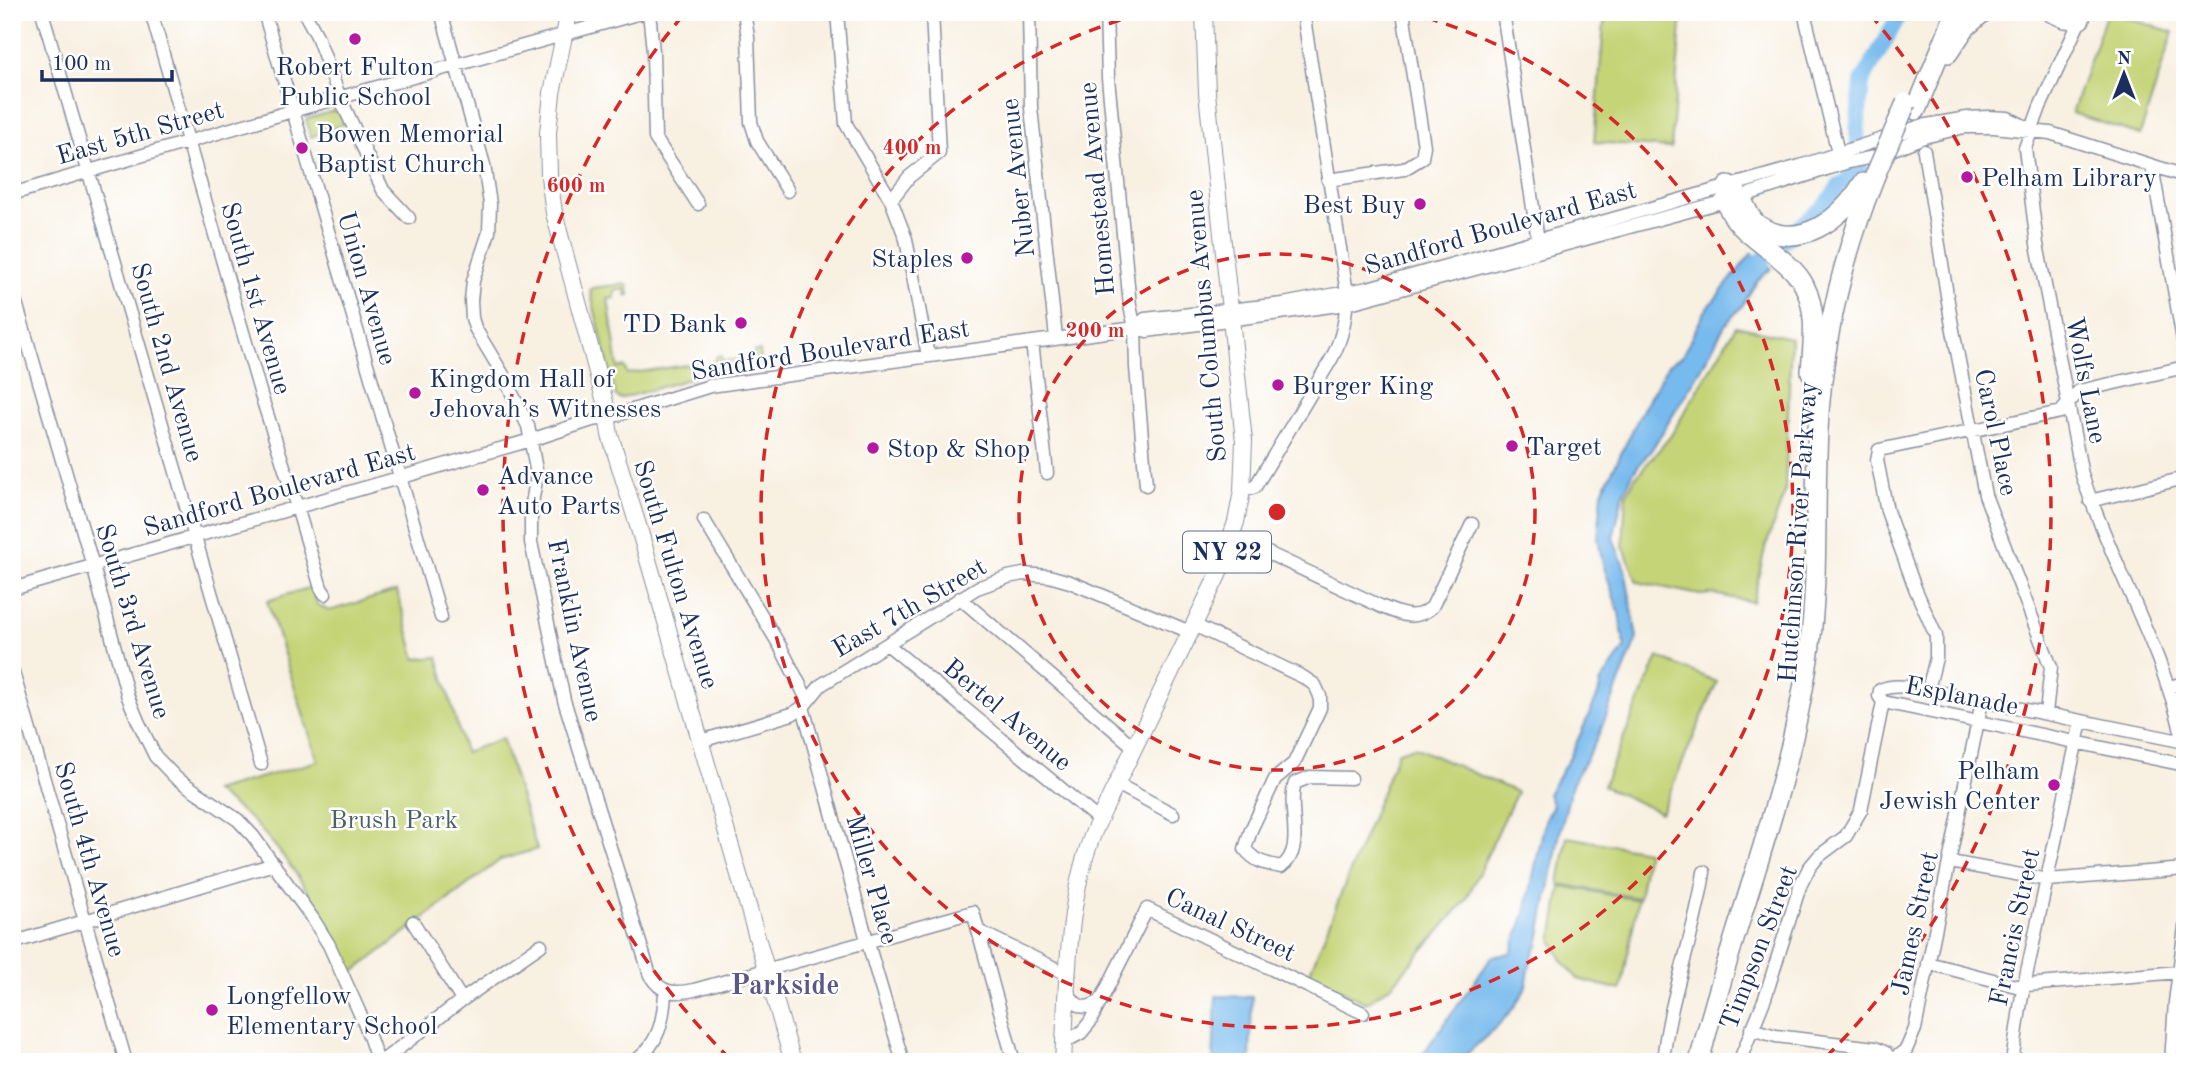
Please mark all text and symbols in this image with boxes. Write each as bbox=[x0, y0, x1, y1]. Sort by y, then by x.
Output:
marker: Robert Fulton Public School bbox=[347, 31, 363, 47]
scale bar bbox=[42, 38, 172, 82]
north arrow bbox=[2088, 38, 2158, 108]
text: N bbox=[2117, 50, 2132, 69]
text: 100 m bbox=[52, 54, 111, 75]
place label: Robert Fulton Public School bbox=[276, 55, 434, 111]
street label: Homestead Avenue bbox=[1076, 81, 1120, 297]
street label: Nuber Avenue bbox=[998, 97, 1040, 259]
street label: East 5th Street bbox=[54, 98, 227, 170]
place label: Bowen Memorial Baptist Church bbox=[316, 122, 503, 178]
text: 400 m bbox=[882, 138, 942, 159]
marker: Bowen Memorial Baptist Church bbox=[294, 140, 310, 156]
place label: Pelham Library bbox=[1981, 166, 2157, 192]
marker: Pelham Library bbox=[1959, 169, 1975, 185]
text: 600 m bbox=[546, 176, 606, 197]
street label: Sandford Boulevard East bbox=[1362, 178, 1640, 280]
street label: South Columbus Avenue bbox=[1182, 188, 1232, 463]
place label: Best Buy bbox=[1303, 193, 1406, 219]
marker: Best Buy bbox=[1412, 196, 1428, 212]
street label: South 1st Avenue bbox=[215, 199, 295, 398]
street label: Union Avenue bbox=[332, 209, 400, 368]
place label: Staples bbox=[871, 247, 953, 273]
marker: Staples bbox=[959, 250, 975, 266]
street label: South 2nd Avenue bbox=[125, 260, 207, 465]
place label: TD Bank bbox=[623, 312, 727, 338]
marker: TD Bank bbox=[733, 315, 749, 331]
street label: Wolfs Lane bbox=[2060, 315, 2110, 446]
street label: Sandford Boulevard East bbox=[689, 316, 971, 386]
text: 200 m bbox=[1065, 321, 1125, 342]
place label: Kingdom Hall of Jehovah’s Witnesses bbox=[429, 367, 661, 423]
street label: Carol Place bbox=[1969, 367, 2021, 498]
place label: Burger King bbox=[1292, 374, 1433, 400]
marker: Burger King bbox=[1270, 377, 1286, 393]
street label: Hutchinson River Parkway bbox=[1775, 380, 1823, 684]
marker: Kingdom Hall of Jehovah’s Witnesses bbox=[407, 385, 423, 401]
place label: Target bbox=[1526, 435, 1602, 461]
place label: Stop & Shop bbox=[887, 437, 1030, 463]
marker: Target bbox=[1504, 438, 1520, 454]
street label: Sandford Boulevard East bbox=[141, 440, 419, 542]
marker: Stop & Shop bbox=[865, 440, 881, 456]
street label: South Fulton Avenue bbox=[628, 457, 722, 692]
place label: Advance Auto Parts bbox=[497, 464, 620, 520]
marker: Advance Auto Parts bbox=[475, 482, 491, 498]
centre of rings bbox=[1265, 500, 1289, 524]
street label: South 3rd Avenue bbox=[90, 521, 174, 722]
road number: NY 22 bbox=[1183, 532, 1271, 572]
street label: Franklin Avenue bbox=[542, 536, 606, 724]
street label: East 7th Street bbox=[829, 554, 991, 663]
street label: Bertel Avenue bbox=[938, 655, 1076, 776]
street label: Esplanade bbox=[1903, 673, 2021, 721]
street label: South 4th Avenue bbox=[49, 759, 129, 960]
place label: Pelham Jewish Center bbox=[1879, 759, 2040, 815]
marker: Pelham Jewish Center bbox=[2046, 777, 2062, 793]
park label: Brush Park bbox=[330, 808, 458, 834]
street label: Miller Place bbox=[840, 812, 902, 947]
street label: Francis Street bbox=[1987, 846, 2045, 1009]
street label: James Street bbox=[1888, 849, 1944, 998]
street label: Timpson Street bbox=[1717, 862, 1803, 1034]
street label: Canal Street bbox=[1161, 884, 1299, 967]
district label: Parkside bbox=[730, 973, 840, 1001]
place label: Longfellow Elementary School bbox=[226, 984, 438, 1040]
marker: Longfellow Elementary School bbox=[204, 1002, 220, 1018]

